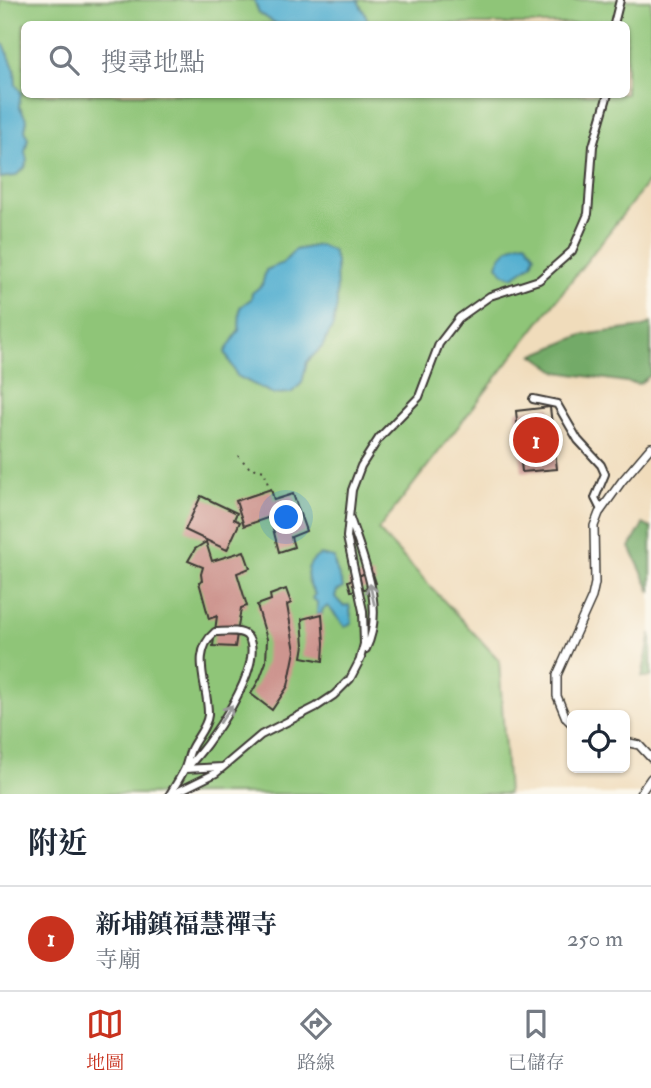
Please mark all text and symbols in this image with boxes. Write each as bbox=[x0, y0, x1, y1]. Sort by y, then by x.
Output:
search box bbox=[21, 21, 630, 98]
icon: search bbox=[45, 41, 83, 79]
text: 搜尋地點 bbox=[101, 47, 205, 79]
pin: 1 bbox=[513, 414, 559, 466]
your location bbox=[269, 500, 303, 534]
one-way arrow bbox=[364, 583, 378, 606]
one-way arrow bbox=[219, 705, 233, 724]
map controls bbox=[567, 710, 630, 773]
button: locate bbox=[567, 710, 630, 773]
text: 附近 bbox=[28, 825, 88, 862]
text: 新埔鎮福慧禪寺 bbox=[95, 909, 277, 941]
text: 1 bbox=[47, 924, 55, 953]
text: 250 m bbox=[567, 924, 623, 953]
text: 寺廟 bbox=[95, 945, 141, 974]
tab: 地圖 bbox=[86, 1005, 124, 1075]
tab: 路線 bbox=[297, 1005, 335, 1075]
tab: 已儲存 bbox=[508, 1005, 565, 1075]

